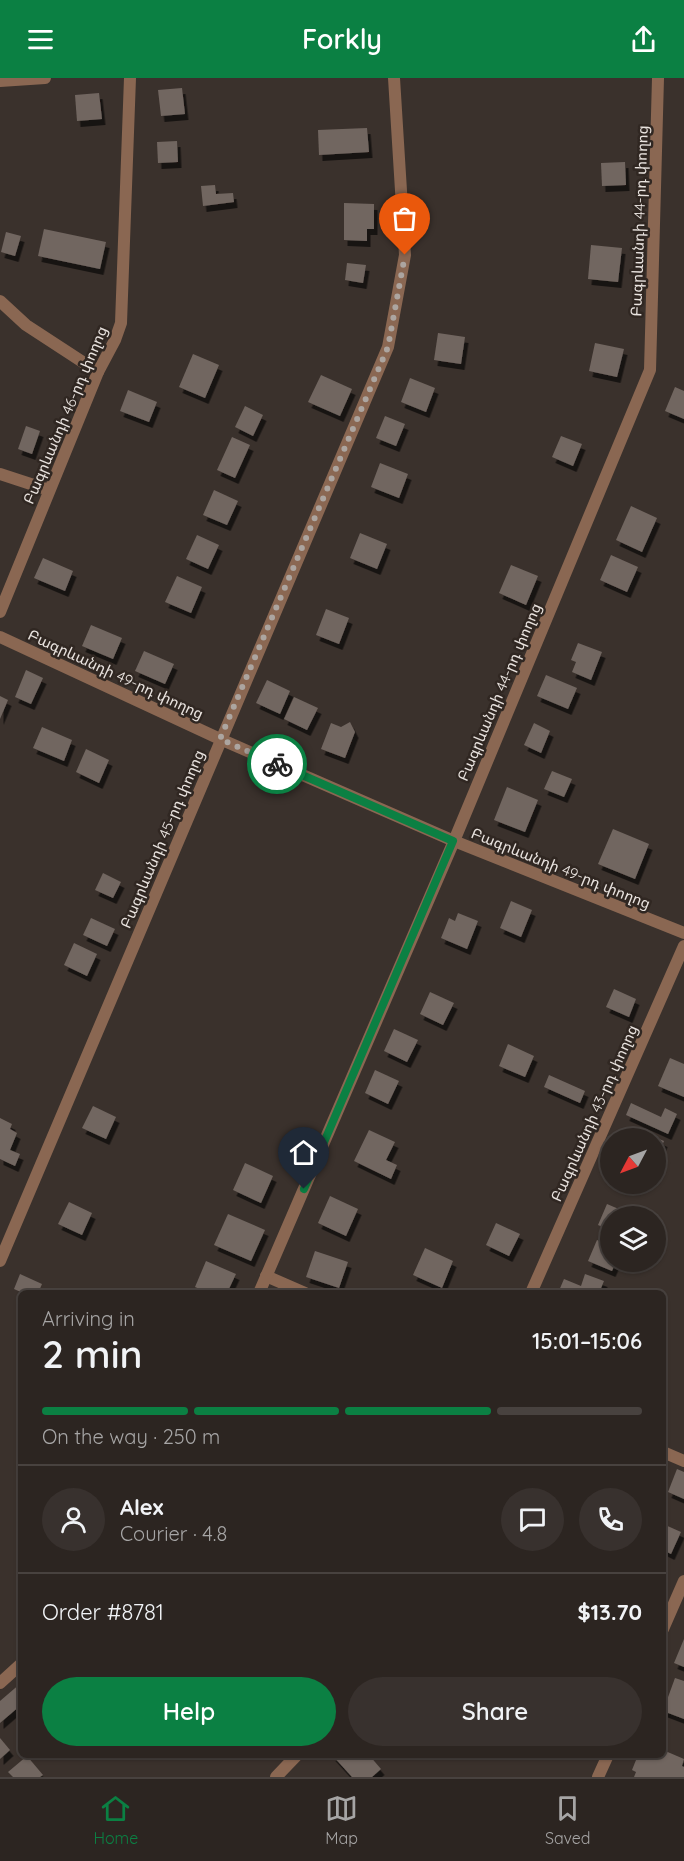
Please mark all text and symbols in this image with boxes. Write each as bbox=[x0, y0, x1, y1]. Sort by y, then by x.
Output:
text: Forkly bbox=[302, 22, 382, 56]
icon: menu bbox=[24, 23, 57, 56]
icon: share bbox=[627, 23, 660, 56]
street label: Բագրևանդի 44-րդ փողոց bbox=[626, 125, 652, 317]
pin bbox=[379, 193, 430, 255]
icon: bag bbox=[388, 202, 421, 235]
street label: Բագրևանդի 46-րդ փողոց bbox=[19, 323, 111, 507]
street label: Բագրևանդի 44-րդ փողոց bbox=[453, 600, 545, 784]
street label: Բագրևանդի 49-րդ փողոց bbox=[25, 625, 207, 723]
courier bbox=[247, 734, 307, 794]
street label: Բագրևանդի 45-րդ փողոց bbox=[116, 747, 208, 931]
icon: bike bbox=[261, 748, 294, 781]
street label: Բագրևանդի 49-րդ փողոց bbox=[469, 823, 653, 913]
street label: Բագրևանդի 43-րդ փողոց bbox=[546, 1022, 642, 1204]
pin bbox=[278, 1127, 329, 1189]
north arrow bbox=[600, 1128, 666, 1194]
map controls bbox=[600, 1128, 666, 1272]
icon: home bbox=[287, 1136, 320, 1169]
button: layers bbox=[600, 1206, 666, 1272]
text: Arriving in bbox=[42, 1306, 135, 1331]
text: 15:01–15:06 bbox=[532, 1327, 642, 1355]
text: 2 min bbox=[42, 1329, 143, 1378]
text: On the way · 250 m bbox=[42, 1424, 220, 1449]
button: person bbox=[42, 1488, 105, 1551]
button: chat bbox=[501, 1488, 564, 1551]
button: phone bbox=[579, 1488, 642, 1551]
text: Alex bbox=[120, 1493, 163, 1521]
text: Courier · 4.8 bbox=[120, 1521, 227, 1546]
text: Order #8781 bbox=[42, 1598, 164, 1626]
text: $13.70 bbox=[577, 1598, 642, 1626]
button: Help bbox=[42, 1677, 336, 1746]
button: Share bbox=[348, 1677, 642, 1746]
tab: Home bbox=[93, 1792, 138, 1848]
tab: Map bbox=[325, 1792, 358, 1848]
tab: Saved bbox=[545, 1792, 591, 1848]

